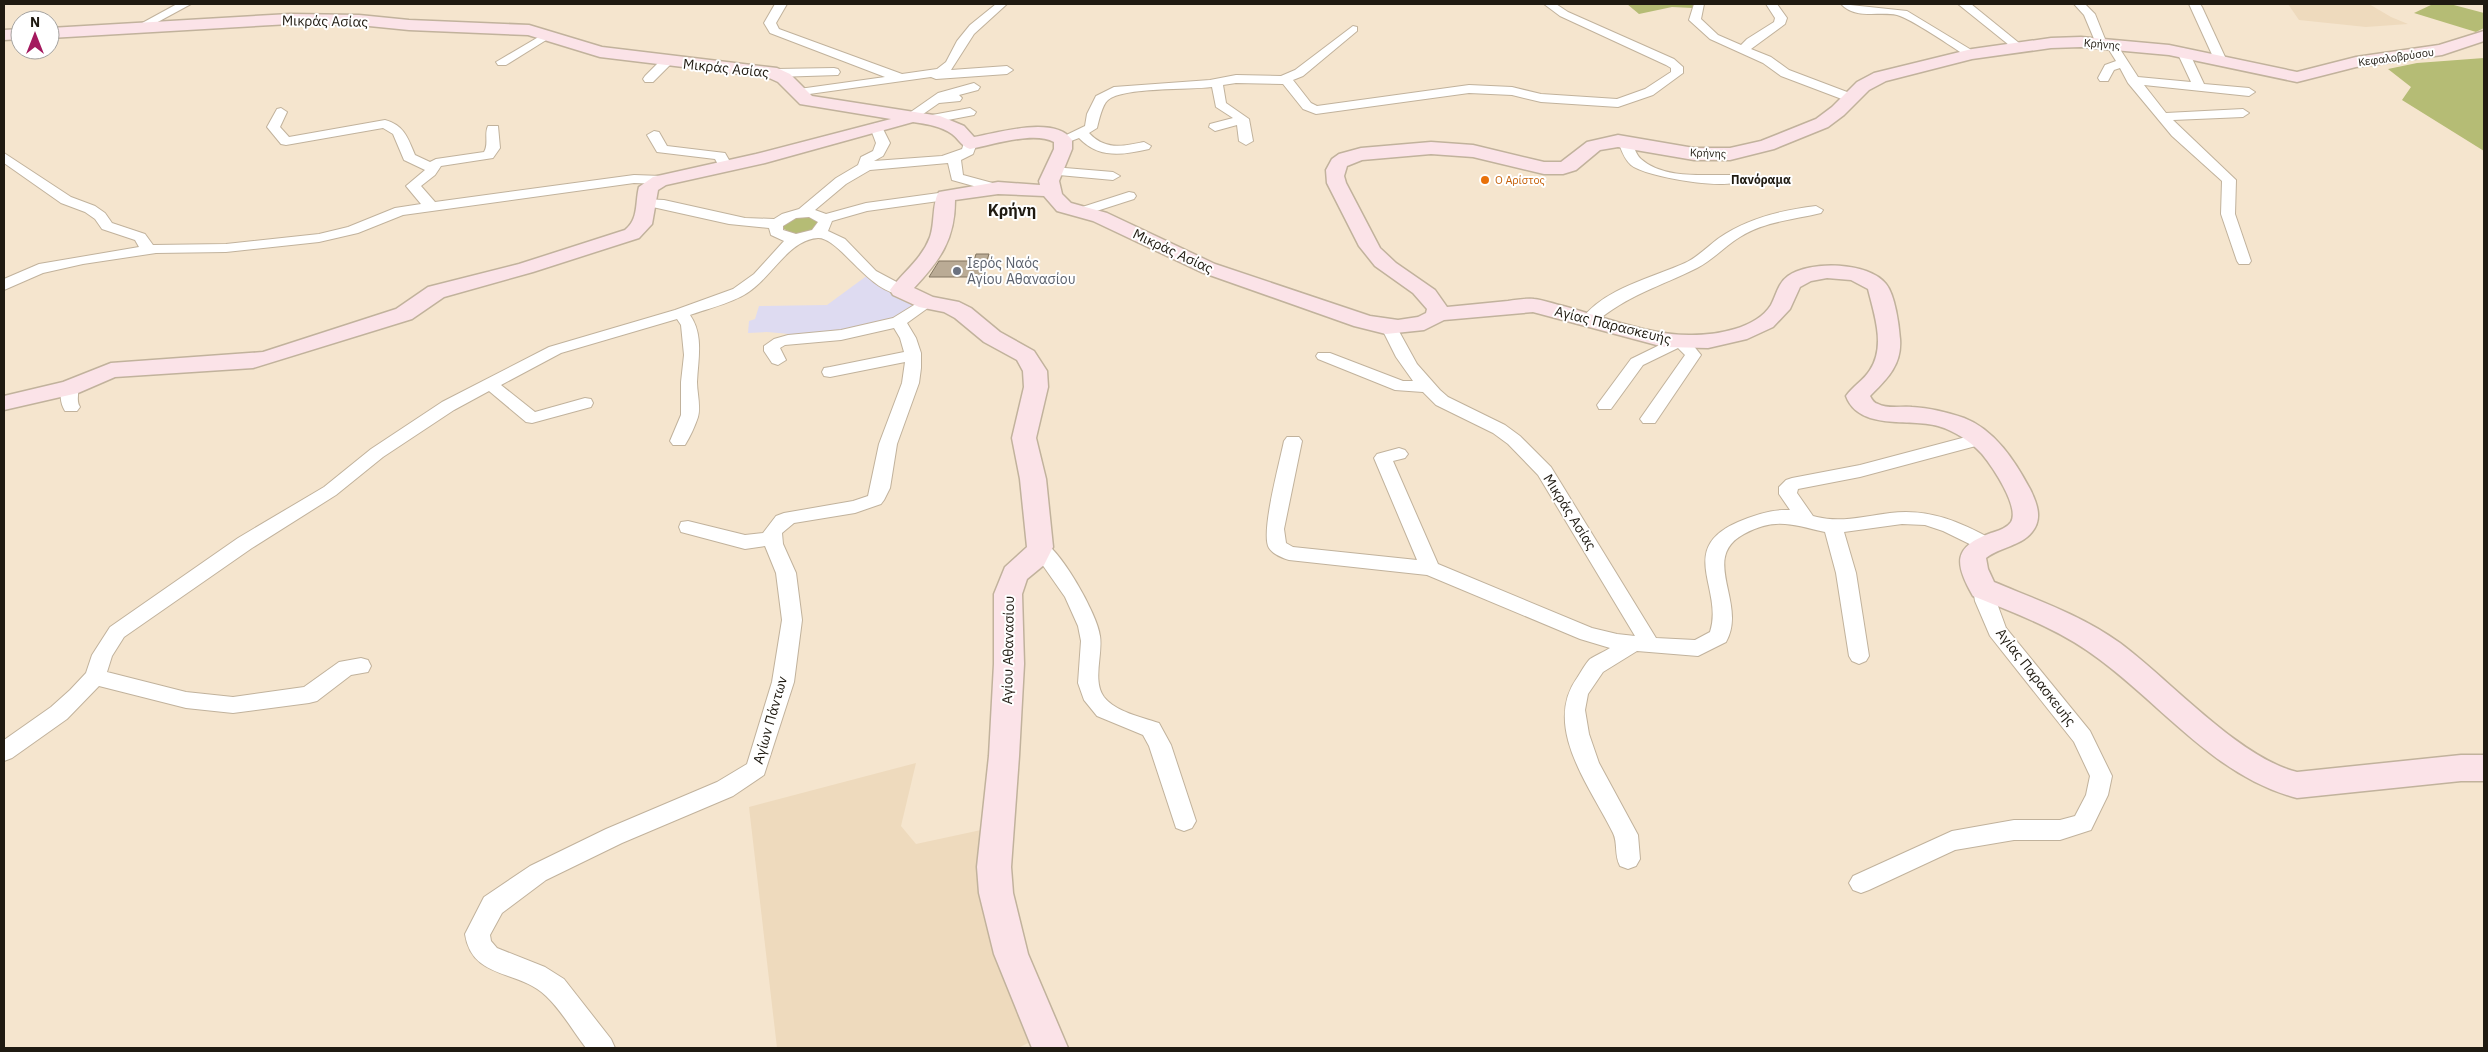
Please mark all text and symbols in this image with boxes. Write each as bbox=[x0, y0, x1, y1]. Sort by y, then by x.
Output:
north arrow bbox=[10, 10, 60, 60]
street label: Μικράς Ασίας bbox=[282, 11, 369, 31]
text: N bbox=[30, 13, 40, 31]
street label: Κρήνης bbox=[2083, 35, 2121, 53]
street label: Κεφαλοβρύσου bbox=[2357, 45, 2435, 69]
street label: Μικράς Ασίας bbox=[682, 55, 770, 81]
street label: Κρήνης bbox=[1690, 145, 1726, 161]
district label: Πανόραμα bbox=[1731, 172, 1791, 187]
place label: Ο Αρίστος bbox=[1495, 173, 1545, 187]
marker: Ο Αρίστος bbox=[1479, 174, 1491, 186]
district label: Κρήνη bbox=[988, 200, 1036, 220]
street label: Μικράς Ασίας bbox=[1130, 225, 1216, 278]
place label: Ιερός Ναός Αγίου Αθανασίου bbox=[967, 254, 1076, 288]
marker: Ιερός Ναός Αγίου Αθανασίου bbox=[951, 265, 963, 277]
street label: Αγίας Παρασκευής bbox=[1553, 302, 1673, 348]
street label: Μικράς Ασίας bbox=[1539, 471, 1601, 554]
street label: Αγίου Αθανασίου bbox=[998, 596, 1018, 704]
street label: Αγίας Παρασκευής bbox=[1992, 624, 2080, 730]
street label: Αγίων Πάντων bbox=[749, 674, 791, 766]

